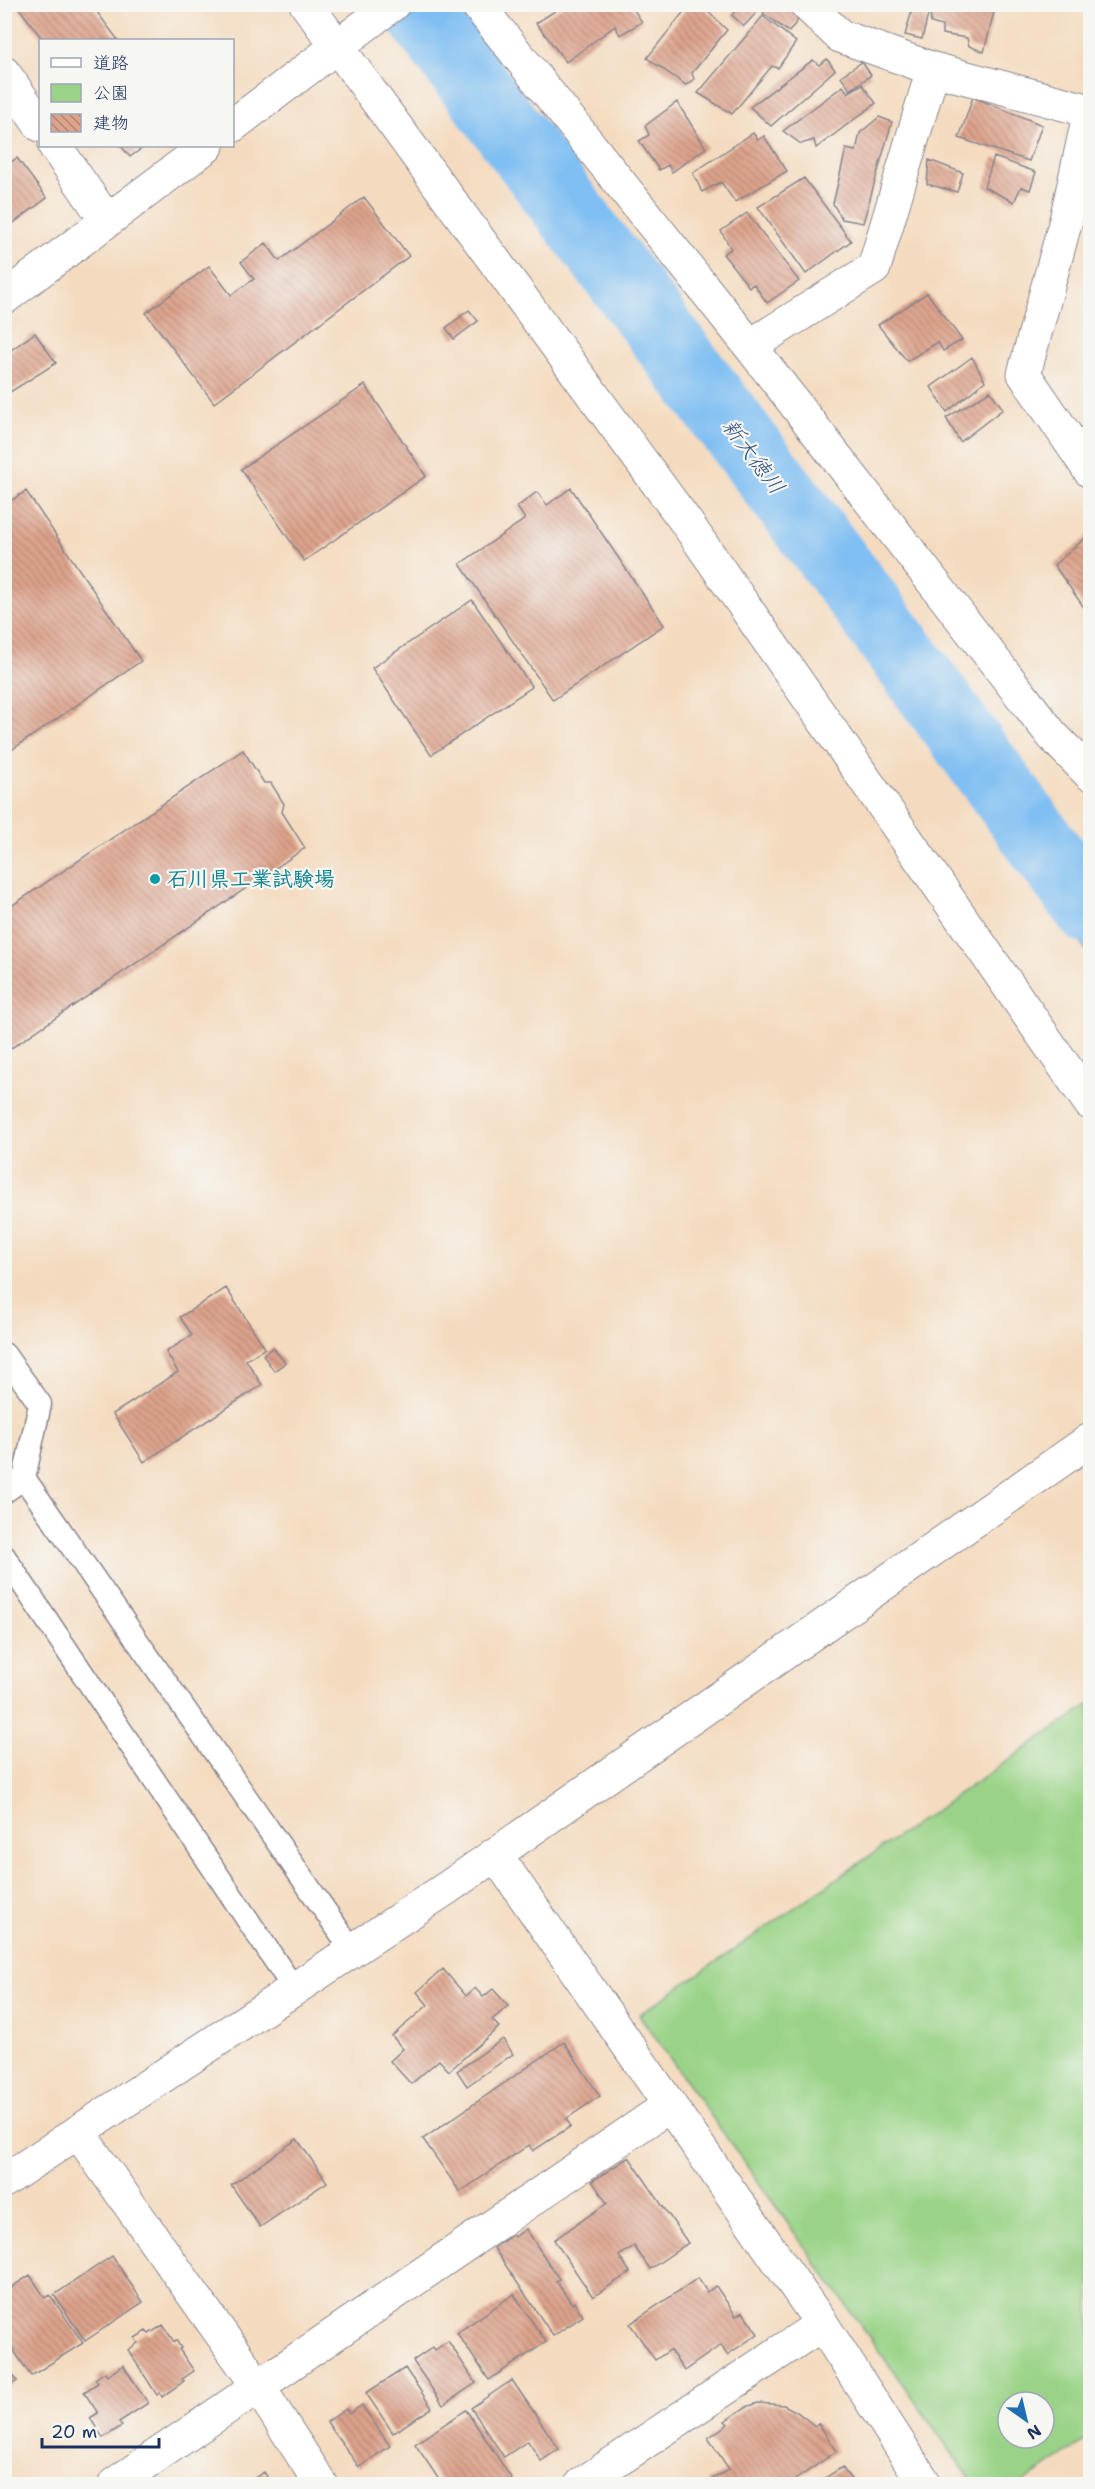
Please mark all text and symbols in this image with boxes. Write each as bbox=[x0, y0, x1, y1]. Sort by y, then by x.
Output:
legend bbox=[39, 39, 234, 147]
text: 道路 bbox=[93, 51, 129, 75]
text: 公園 bbox=[93, 81, 129, 105]
text: 建物 bbox=[93, 111, 129, 135]
water label: 新大徳川 bbox=[716, 412, 792, 500]
place label: 石川県工業試験場 bbox=[167, 865, 335, 893]
marker: 石川県工業試験場 bbox=[148, 872, 162, 886]
north arrow bbox=[996, 2390, 1056, 2450]
scale bar bbox=[42, 2411, 159, 2449]
text: 20 m bbox=[51, 2420, 97, 2444]
text: N bbox=[1023, 2420, 1045, 2444]

